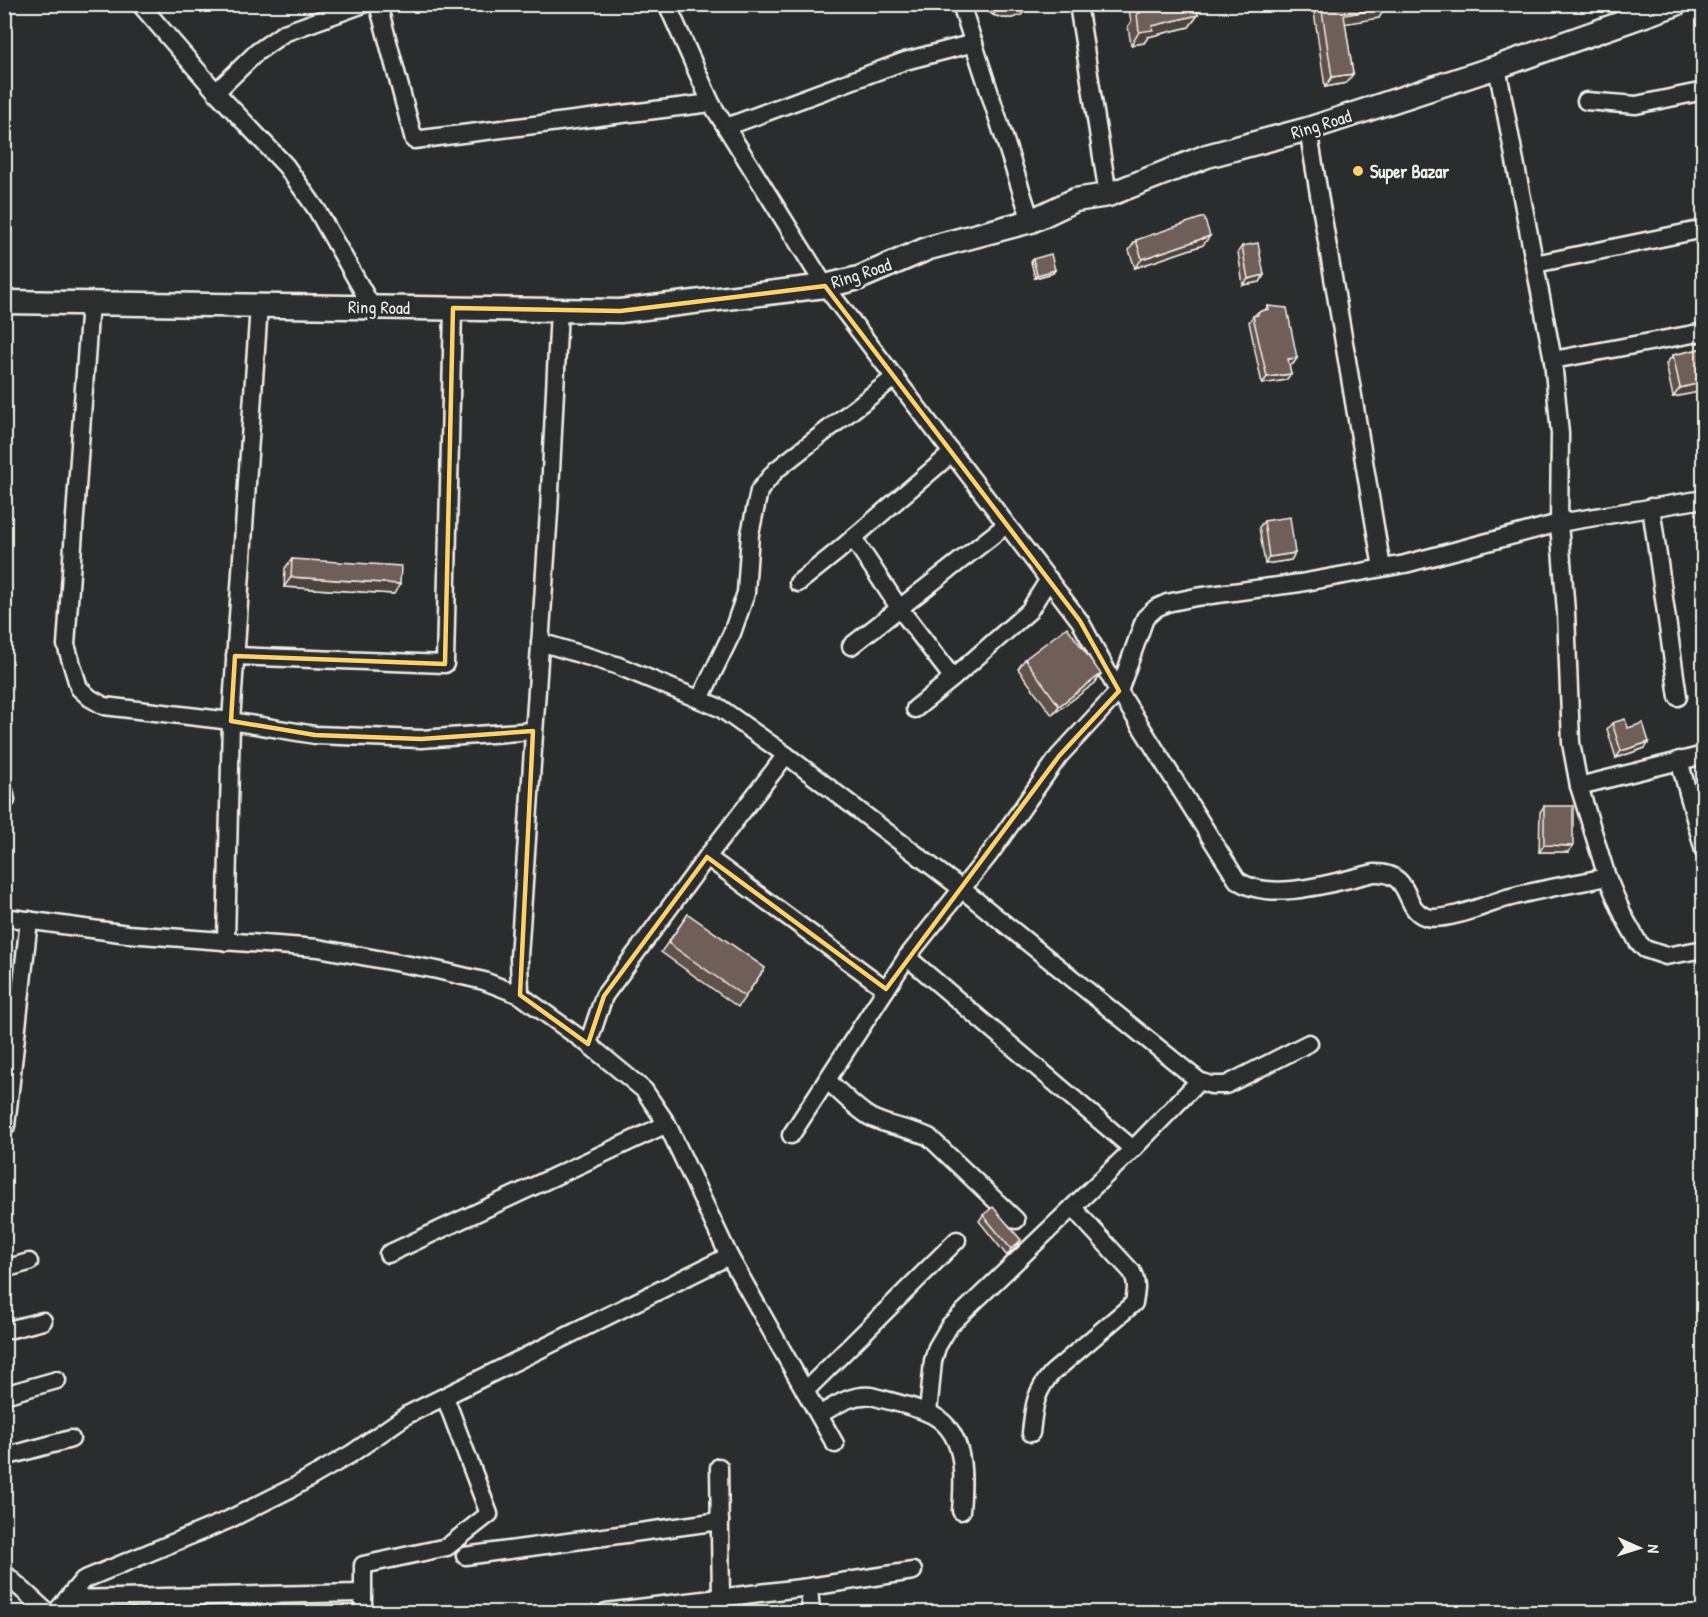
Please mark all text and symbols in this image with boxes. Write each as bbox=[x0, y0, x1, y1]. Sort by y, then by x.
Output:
street label: Ring Road bbox=[1288, 103, 1354, 145]
place label: Super Bazar bbox=[1370, 159, 1449, 185]
marker: Super Bazar bbox=[1351, 164, 1365, 178]
street label: Ring Road bbox=[828, 252, 894, 294]
street label: Ring Road bbox=[348, 294, 410, 320]
north arrow bbox=[1609, 1518, 1669, 1578]
text: N bbox=[1643, 1544, 1665, 1554]

